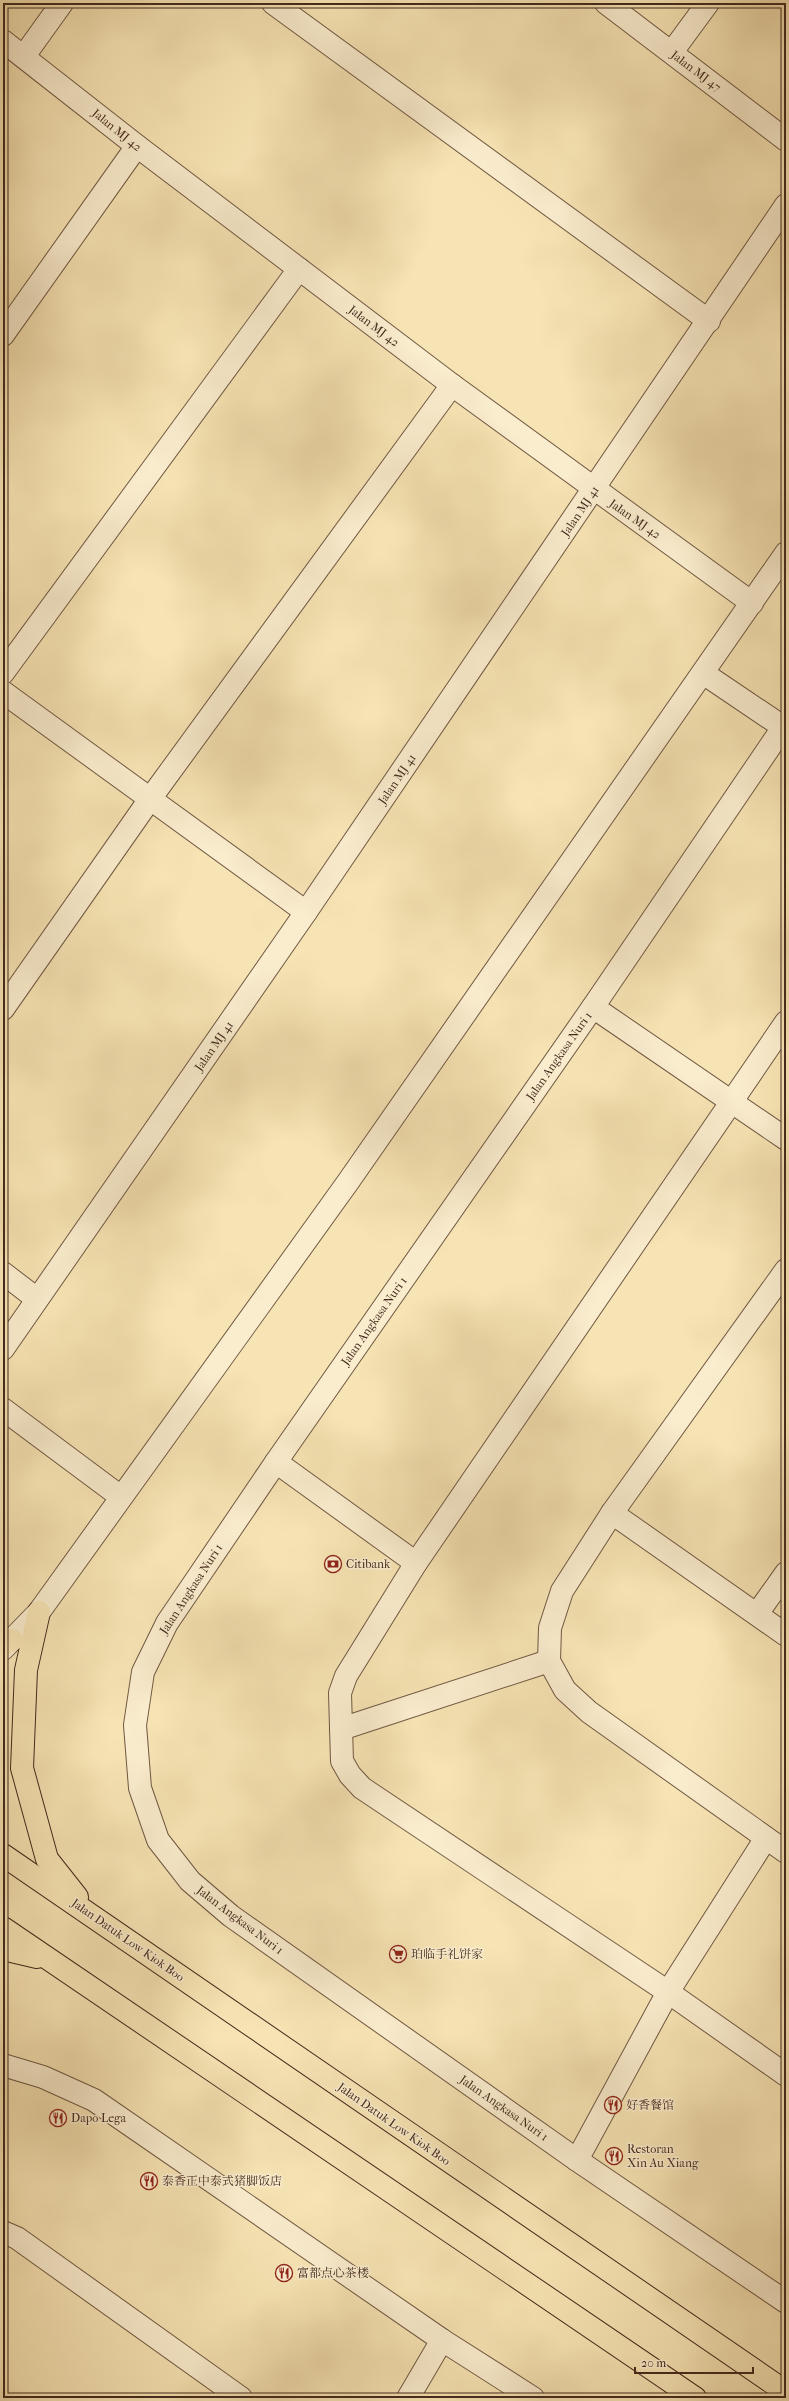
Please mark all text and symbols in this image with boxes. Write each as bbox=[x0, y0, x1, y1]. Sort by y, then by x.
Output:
street label: Jalan MJ 47 bbox=[667, 47, 724, 94]
street label: Jalan MJ 42 bbox=[89, 105, 145, 154]
street label: Jalan MJ 42 bbox=[345, 302, 402, 350]
street label: Jalan MJ 41 bbox=[558, 483, 602, 540]
street label: Jalan MJ 42 bbox=[606, 496, 663, 542]
street label: Jalan MJ 41 bbox=[375, 751, 419, 808]
street label: Jalan Angkasa Nuri 1 bbox=[523, 1009, 595, 1104]
street label: Jalan MJ 41 bbox=[191, 1018, 236, 1074]
street label: Jalan Angkasa Nuri 1 bbox=[338, 1274, 410, 1369]
street label: Jalan Angkasa Nuri 1 bbox=[156, 1541, 225, 1638]
bank icon: Citibank bbox=[323, 1554, 343, 1574]
place label: Citibank bbox=[346, 1557, 391, 1571]
street label: Jalan Angkasa Nuri 1 bbox=[193, 1882, 286, 1957]
street label: Jalan Datuk Low Kiok Boo bbox=[68, 1895, 187, 1984]
supermarket icon: 珀临手礼饼家 bbox=[388, 1944, 408, 1964]
place label: 珀临手礼饼家 bbox=[411, 1947, 483, 1961]
street label: Jalan Angkasa Nuri 1 bbox=[456, 2072, 551, 2144]
street label: Jalan Datuk Low Kiok Boo bbox=[334, 2079, 453, 2168]
restaurant icon: 好香餐馆 bbox=[603, 2095, 623, 2115]
place label: 好香餐馆 bbox=[626, 2098, 674, 2112]
restaurant icon: Dapo Lega bbox=[48, 2108, 68, 2128]
place label: Dapo Lega bbox=[71, 2111, 127, 2125]
place label: Restoran Xin Au Xiang bbox=[627, 2142, 699, 2170]
restaurant icon: Restoran Xin Au Xiang bbox=[604, 2146, 624, 2166]
restaurant icon: 泰香正中泰式猪脚饭店 bbox=[139, 2171, 159, 2191]
place label: 泰香正中泰式猪脚饭店 bbox=[162, 2174, 282, 2188]
restaurant icon: 富都点心茶楼 bbox=[274, 2263, 294, 2283]
place label: 富都点心茶楼 bbox=[297, 2266, 369, 2280]
scale bar bbox=[635, 2349, 753, 2375]
text: 20 m bbox=[641, 2356, 666, 2370]

